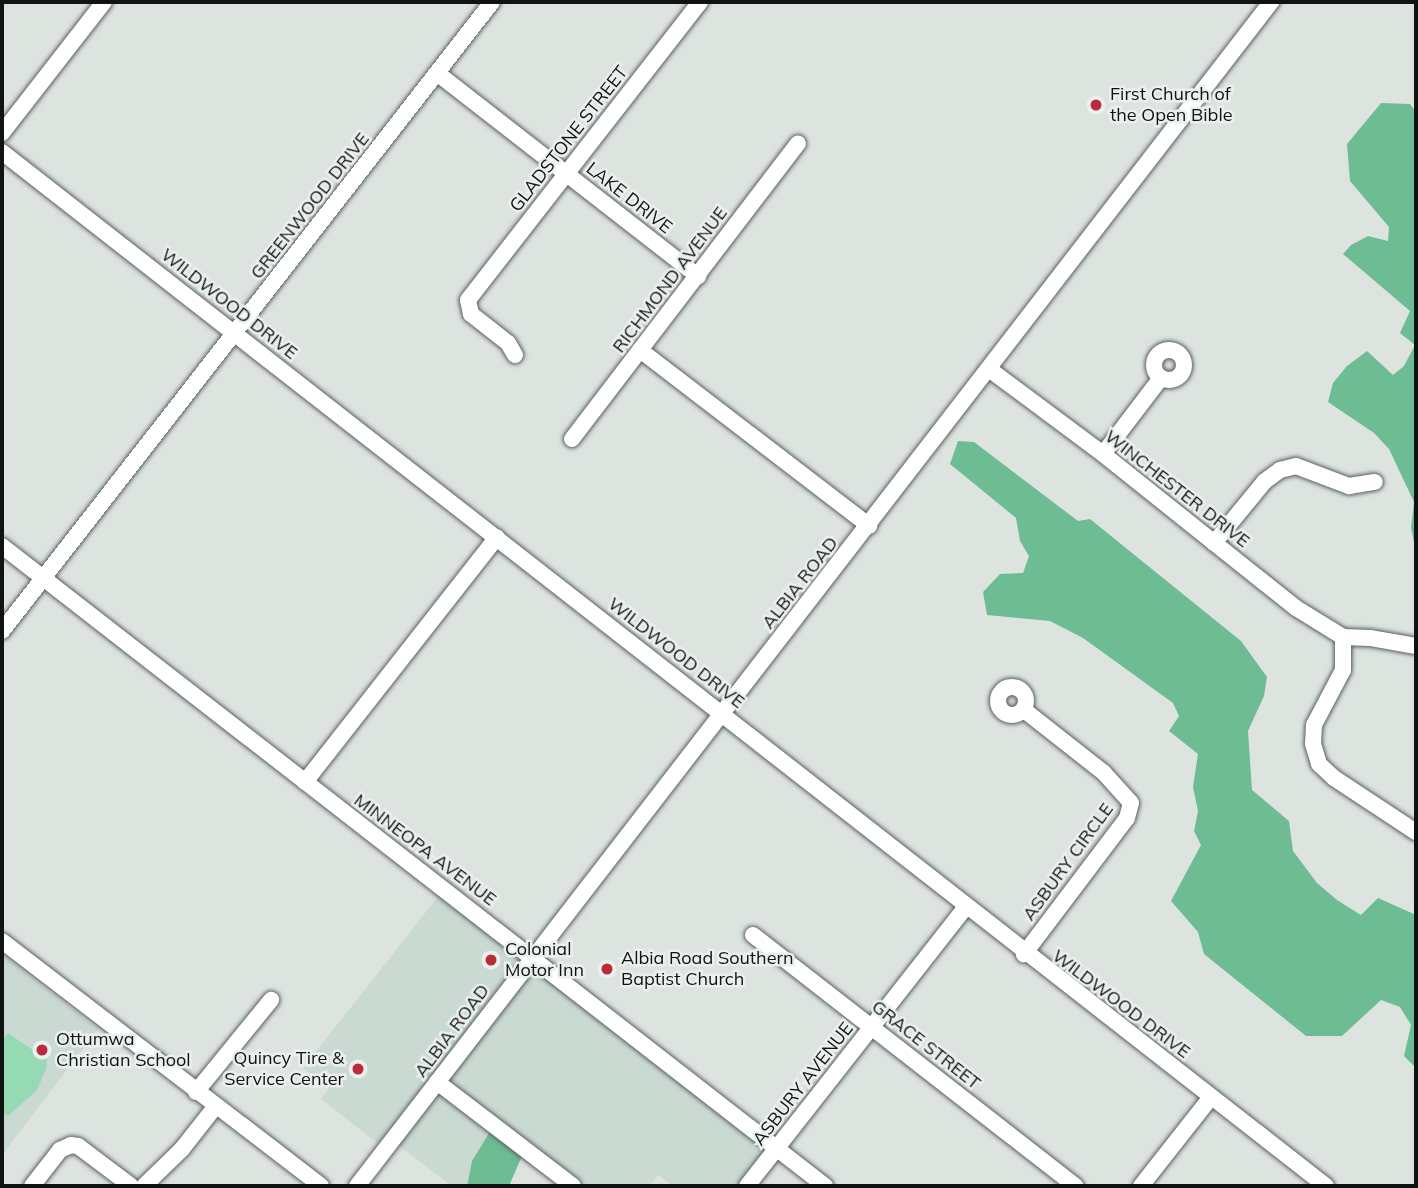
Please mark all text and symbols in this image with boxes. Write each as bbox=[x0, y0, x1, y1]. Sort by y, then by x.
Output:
street label: GLADSTONE STREET bbox=[505, 62, 633, 216]
place label: First Church of the Open Bible bbox=[1110, 84, 1232, 126]
marker: First Church of the Open Bible bbox=[1088, 97, 1104, 113]
street label: GREENWOOD DRIVE bbox=[246, 129, 374, 283]
street label: LAKE DRIVE bbox=[582, 158, 676, 238]
street label: RICHMOND AVENUE bbox=[608, 203, 732, 357]
street label: WILDWOOD DRIVE bbox=[157, 244, 301, 364]
street label: WINCHESTER DRIVE bbox=[1100, 426, 1254, 552]
street label: ALBIA ROAD bbox=[757, 533, 843, 633]
street label: WILDWOOD DRIVE bbox=[604, 593, 748, 713]
street label: MINNEOPA AVENUE bbox=[350, 790, 500, 910]
street label: ASBURY CIRCLE bbox=[1018, 799, 1118, 925]
place label: Colonial Motor Inn bbox=[505, 939, 584, 982]
street label: WILDWOOD DRIVE bbox=[1048, 945, 1194, 1063]
place label: Albia Road Southern Baptist Church bbox=[621, 948, 794, 990]
marker: Colonial Motor Inn bbox=[483, 952, 499, 968]
marker: Albia Road Southern Baptist Church bbox=[599, 961, 615, 977]
street label: ALBIA ROAD bbox=[410, 980, 494, 1082]
street label: GRACE STREET bbox=[867, 996, 985, 1094]
street label: ASBURY AVENUE bbox=[748, 1018, 858, 1150]
place label: Ottumwa Christian School bbox=[56, 1029, 191, 1072]
marker: Ottumwa Christian School bbox=[34, 1042, 50, 1058]
place label: Quincy Tire & Service Center bbox=[224, 1048, 344, 1090]
marker: Quincy Tire & Service Center bbox=[350, 1061, 366, 1077]

